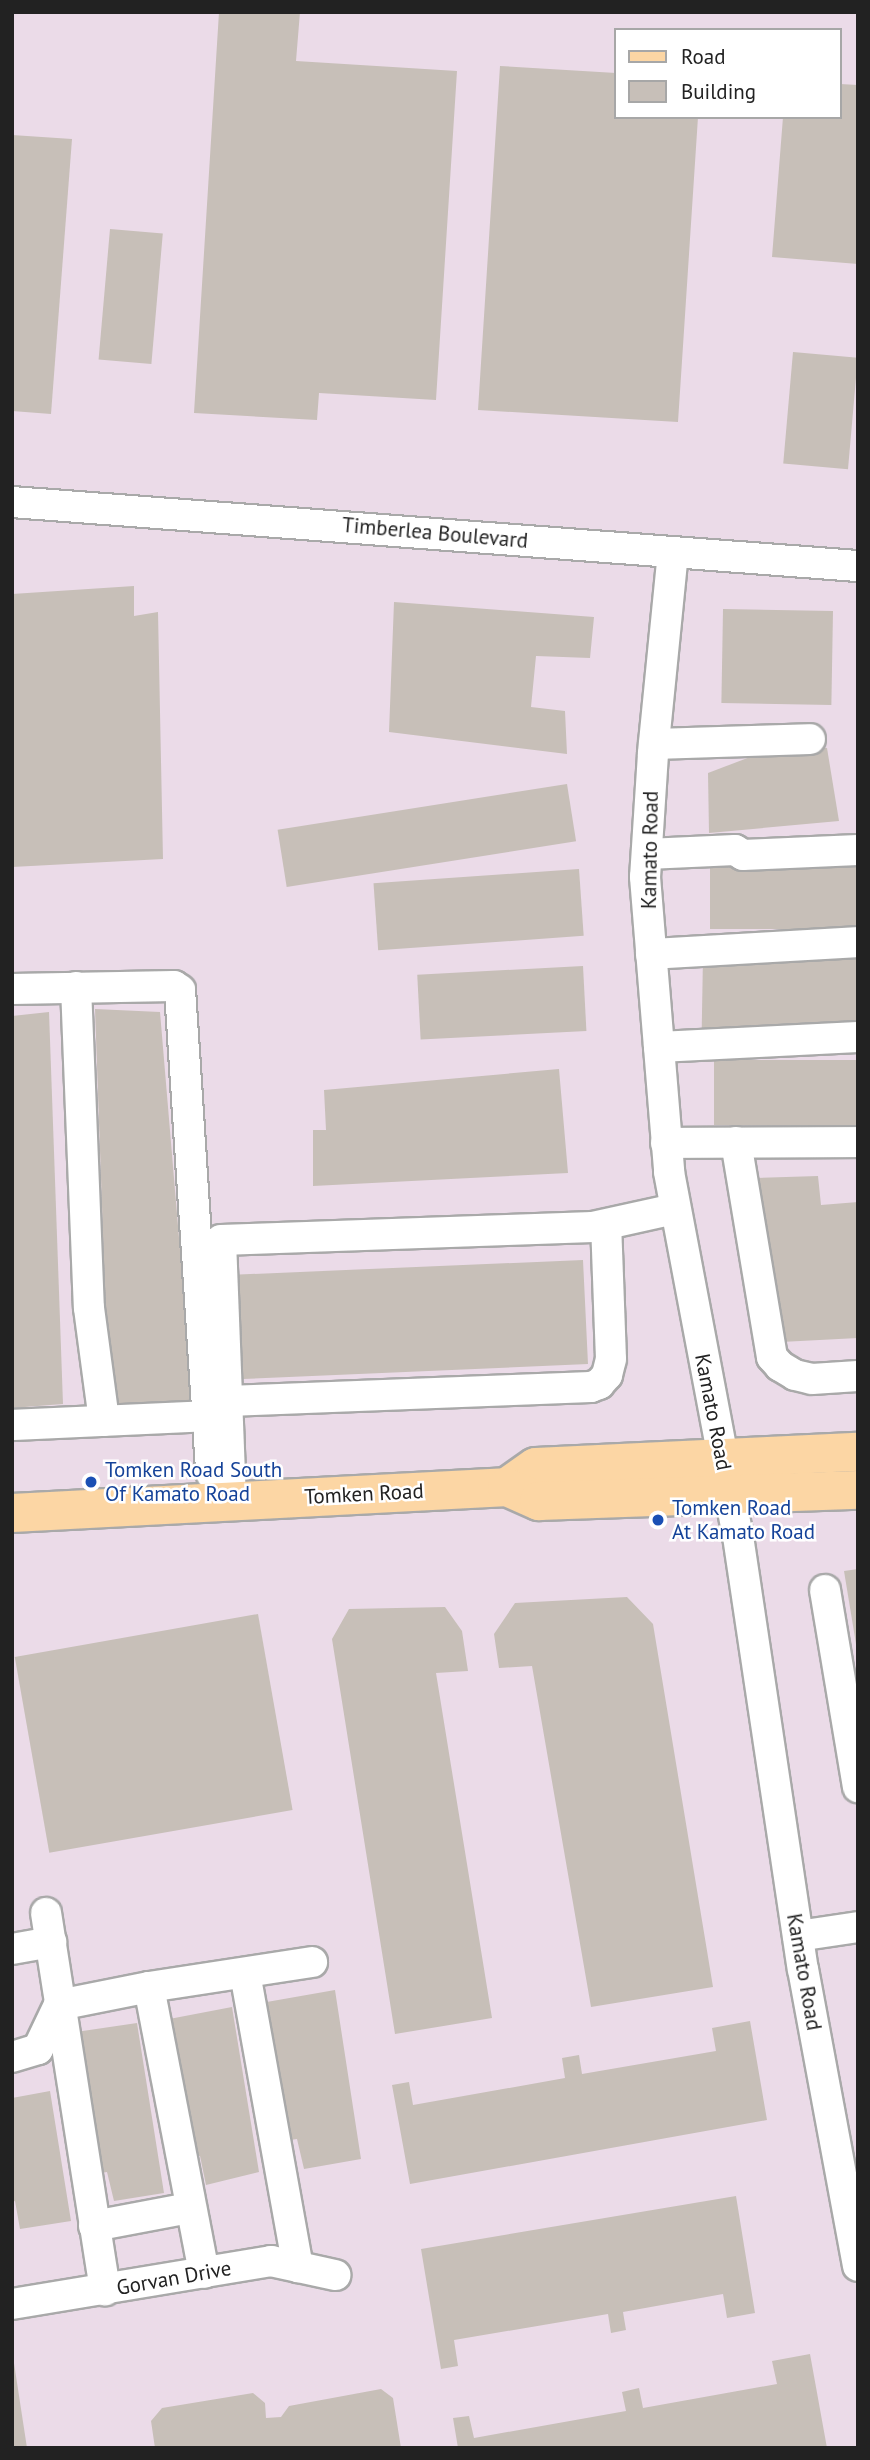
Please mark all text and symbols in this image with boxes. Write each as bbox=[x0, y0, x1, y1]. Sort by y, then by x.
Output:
legend bbox=[614, 28, 842, 119]
text: Road bbox=[681, 43, 725, 70]
text: Building bbox=[681, 78, 756, 105]
street label: Timberlea Boulevard bbox=[341, 512, 529, 554]
street label: Kamato Road bbox=[636, 791, 664, 909]
street label: Kamato Road bbox=[689, 1352, 737, 1472]
place label: Tomken Road South Of Kamato Road bbox=[105, 1457, 282, 1507]
marker: Tomken Road South Of Kamato Road bbox=[83, 1474, 99, 1490]
street label: Tomken Road bbox=[304, 1478, 424, 1510]
place label: Tomken Road At Kamato Road bbox=[672, 1495, 815, 1545]
marker: Tomken Road At Kamato Road bbox=[650, 1512, 666, 1528]
street label: Kamato Road bbox=[781, 1912, 827, 2032]
street label: Gorvan Drive bbox=[115, 2256, 233, 2300]

